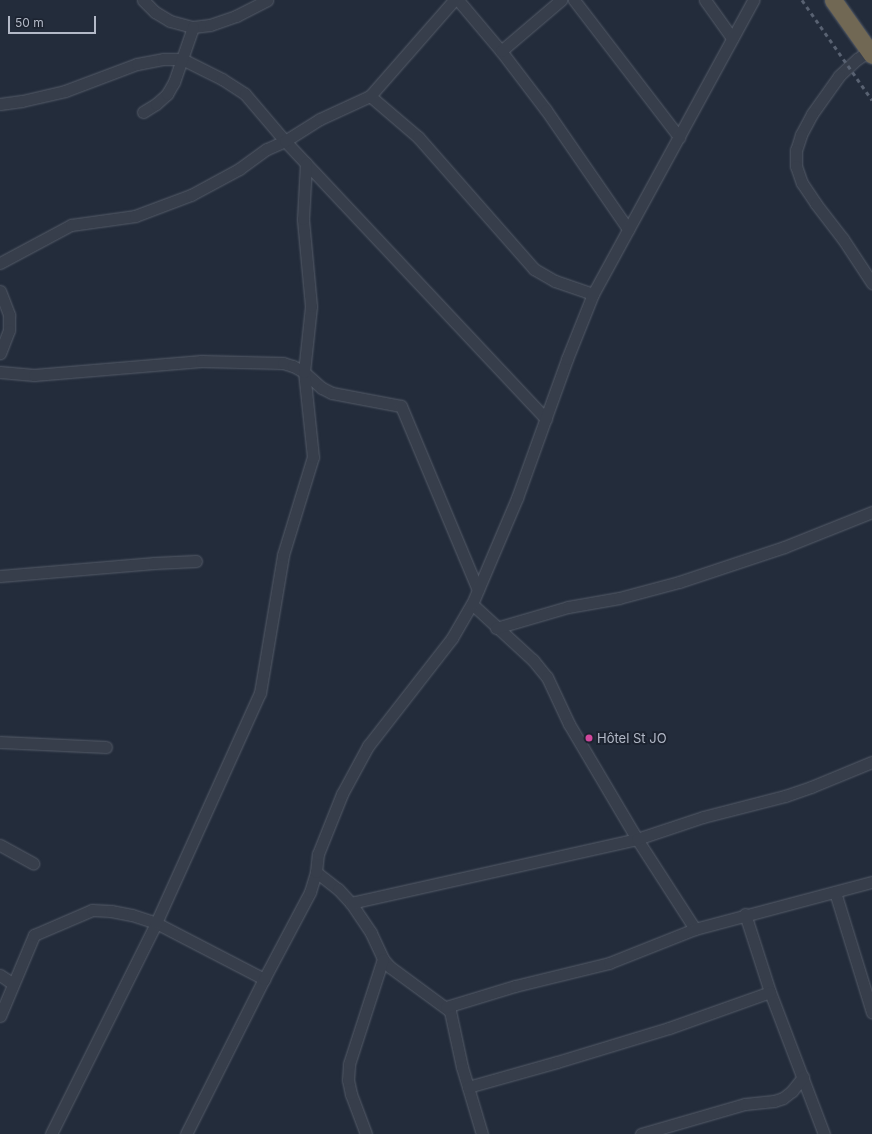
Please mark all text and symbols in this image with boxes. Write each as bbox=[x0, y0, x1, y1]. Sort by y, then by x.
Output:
scale bar bbox=[10, 8, 98, 34]
text: 50 m bbox=[15, 15, 44, 30]
place label: Hôtel St JO bbox=[597, 730, 667, 746]
marker: Hôtel St JO bbox=[584, 733, 594, 743]

